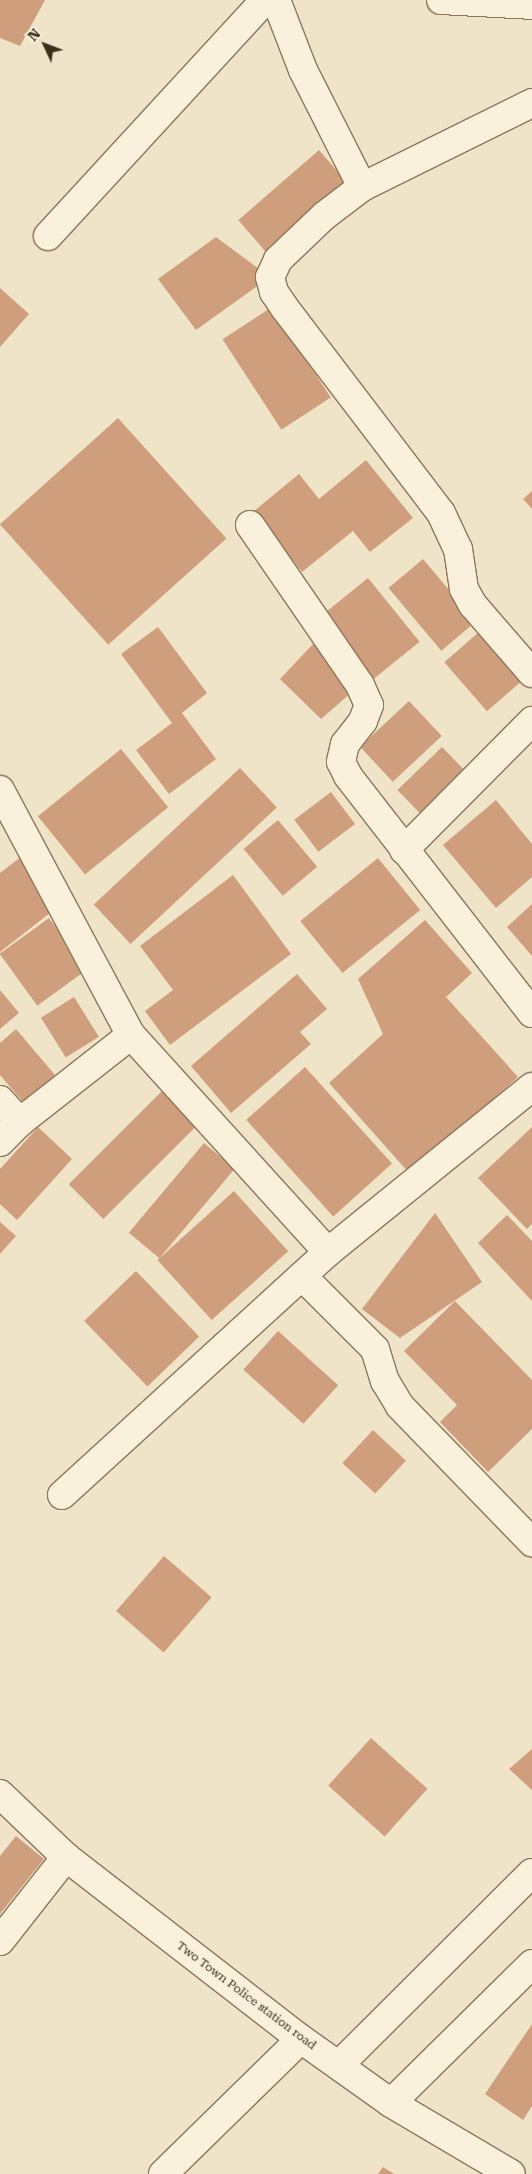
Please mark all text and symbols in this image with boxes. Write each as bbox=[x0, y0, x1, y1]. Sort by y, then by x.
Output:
north arrow bbox=[20, 20, 70, 70]
text: N bbox=[25, 25, 44, 44]
street label: Two Town Police station road bbox=[173, 1939, 319, 2053]

